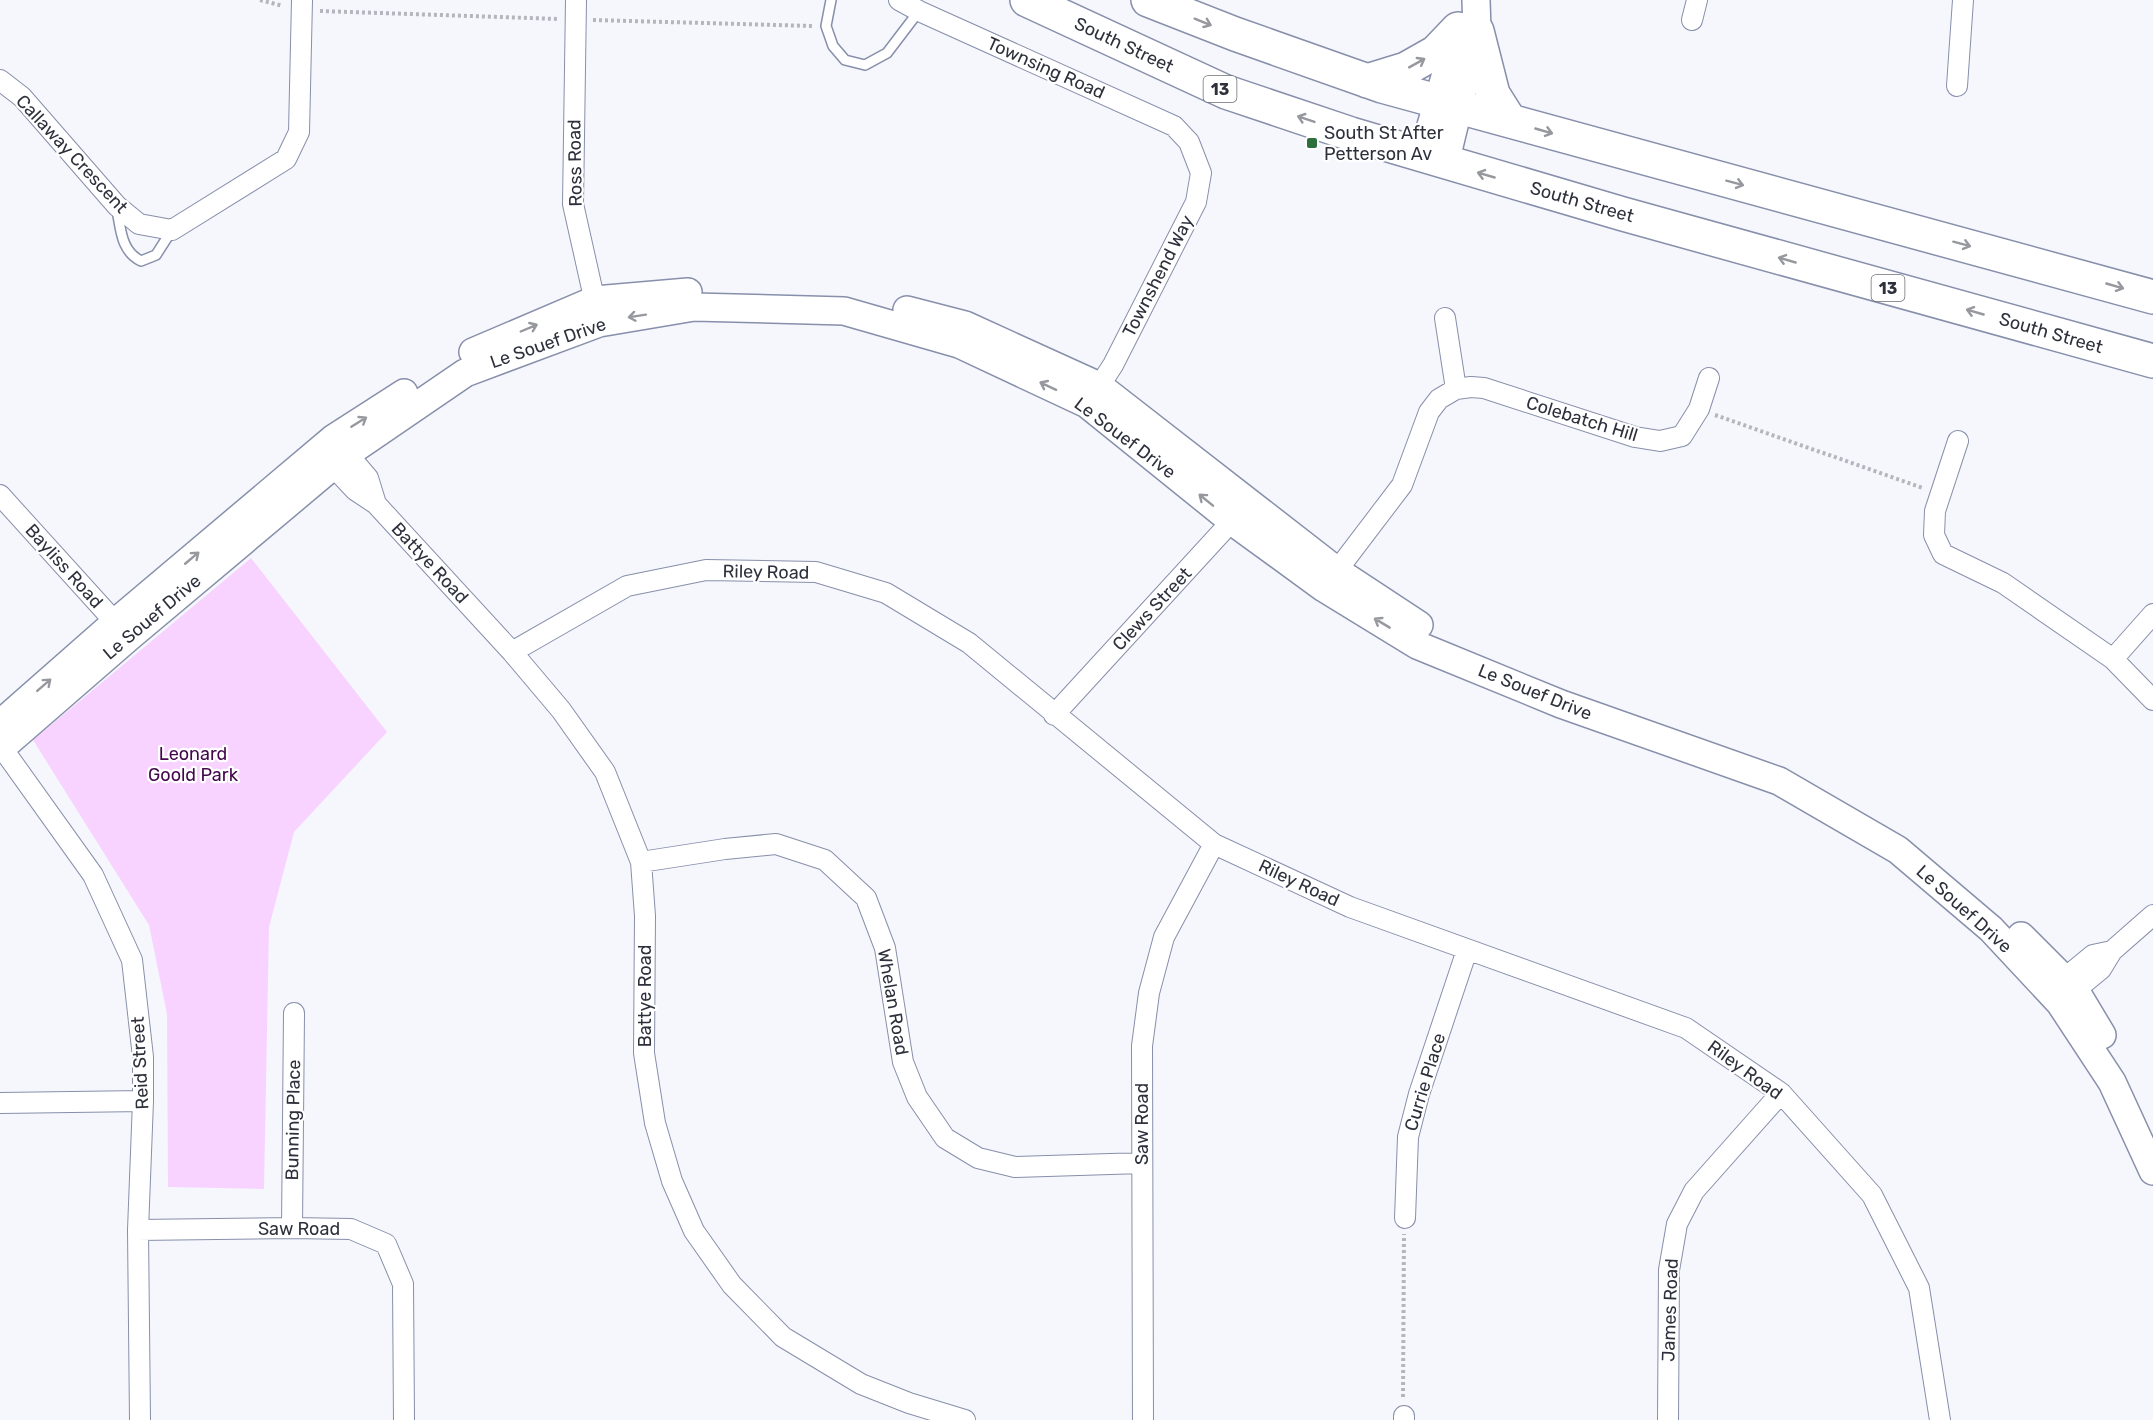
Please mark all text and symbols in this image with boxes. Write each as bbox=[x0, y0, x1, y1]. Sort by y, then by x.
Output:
street label: South Street bbox=[1071, 12, 1177, 78]
one-way arrow bbox=[1193, 17, 1211, 28]
street label: Townsing Road bbox=[984, 32, 1108, 104]
one-way arrow bbox=[1408, 57, 1425, 69]
road number: 13 bbox=[1204, 76, 1236, 102]
street label: Callaway Crescent bbox=[11, 90, 133, 218]
one-way arrow bbox=[1298, 113, 1316, 124]
street label: Ross Road bbox=[563, 119, 587, 207]
place label: South St After Petterson Av bbox=[1324, 122, 1444, 165]
one-way arrow bbox=[1534, 126, 1553, 137]
marker: South St After Petterson Av bbox=[1305, 136, 1319, 150]
one-way arrow bbox=[1477, 169, 1496, 180]
street label: South Street bbox=[1528, 177, 1636, 227]
one-way arrow bbox=[1725, 178, 1744, 190]
street label: Townshend Way bbox=[1118, 211, 1198, 341]
one-way arrow bbox=[1952, 239, 1971, 251]
one-way arrow bbox=[1778, 254, 1797, 265]
road number: 13 bbox=[1872, 275, 1904, 301]
one-way arrow bbox=[2105, 281, 2124, 292]
one-way arrow bbox=[1966, 306, 1985, 317]
street label: South Street bbox=[1997, 308, 2105, 358]
one-way arrow bbox=[628, 311, 648, 322]
street label: Le Souef Drive bbox=[487, 313, 609, 373]
one-way arrow bbox=[520, 322, 538, 333]
one-way arrow bbox=[1040, 380, 1058, 392]
street label: Colebatch Hill bbox=[1523, 392, 1641, 446]
street label: Le Souef Drive bbox=[1070, 393, 1180, 483]
one-way arrow bbox=[350, 415, 367, 427]
one-way arrow bbox=[1198, 494, 1214, 507]
street label: Battye Road bbox=[387, 518, 473, 608]
street label: Bayliss Road bbox=[20, 519, 108, 613]
one-way arrow bbox=[184, 551, 199, 565]
street label: Riley Road bbox=[722, 560, 810, 584]
street label: Clews Street bbox=[1108, 563, 1196, 655]
street label: Le Souef Drive bbox=[99, 570, 205, 664]
one-way arrow bbox=[1374, 617, 1391, 630]
street label: Le Souef Drive bbox=[1475, 659, 1595, 725]
one-way arrow bbox=[36, 678, 51, 692]
park label: Leonard Goold Park bbox=[148, 743, 239, 786]
street label: Riley Road bbox=[1255, 855, 1343, 911]
street label: Le Souef Drive bbox=[1912, 860, 2016, 958]
street label: Battye Road bbox=[634, 945, 656, 1047]
street label: Whelan Road bbox=[873, 947, 913, 1057]
street label: Reid Street bbox=[127, 1016, 153, 1110]
street label: Currie Place bbox=[1400, 1030, 1450, 1134]
street label: Riley Road bbox=[1703, 1036, 1787, 1104]
street label: Bunning Place bbox=[281, 1059, 305, 1181]
street label: Saw Road bbox=[1131, 1083, 1153, 1165]
street label: Saw Road bbox=[258, 1218, 340, 1240]
street label: James Road bbox=[1657, 1258, 1683, 1362]

